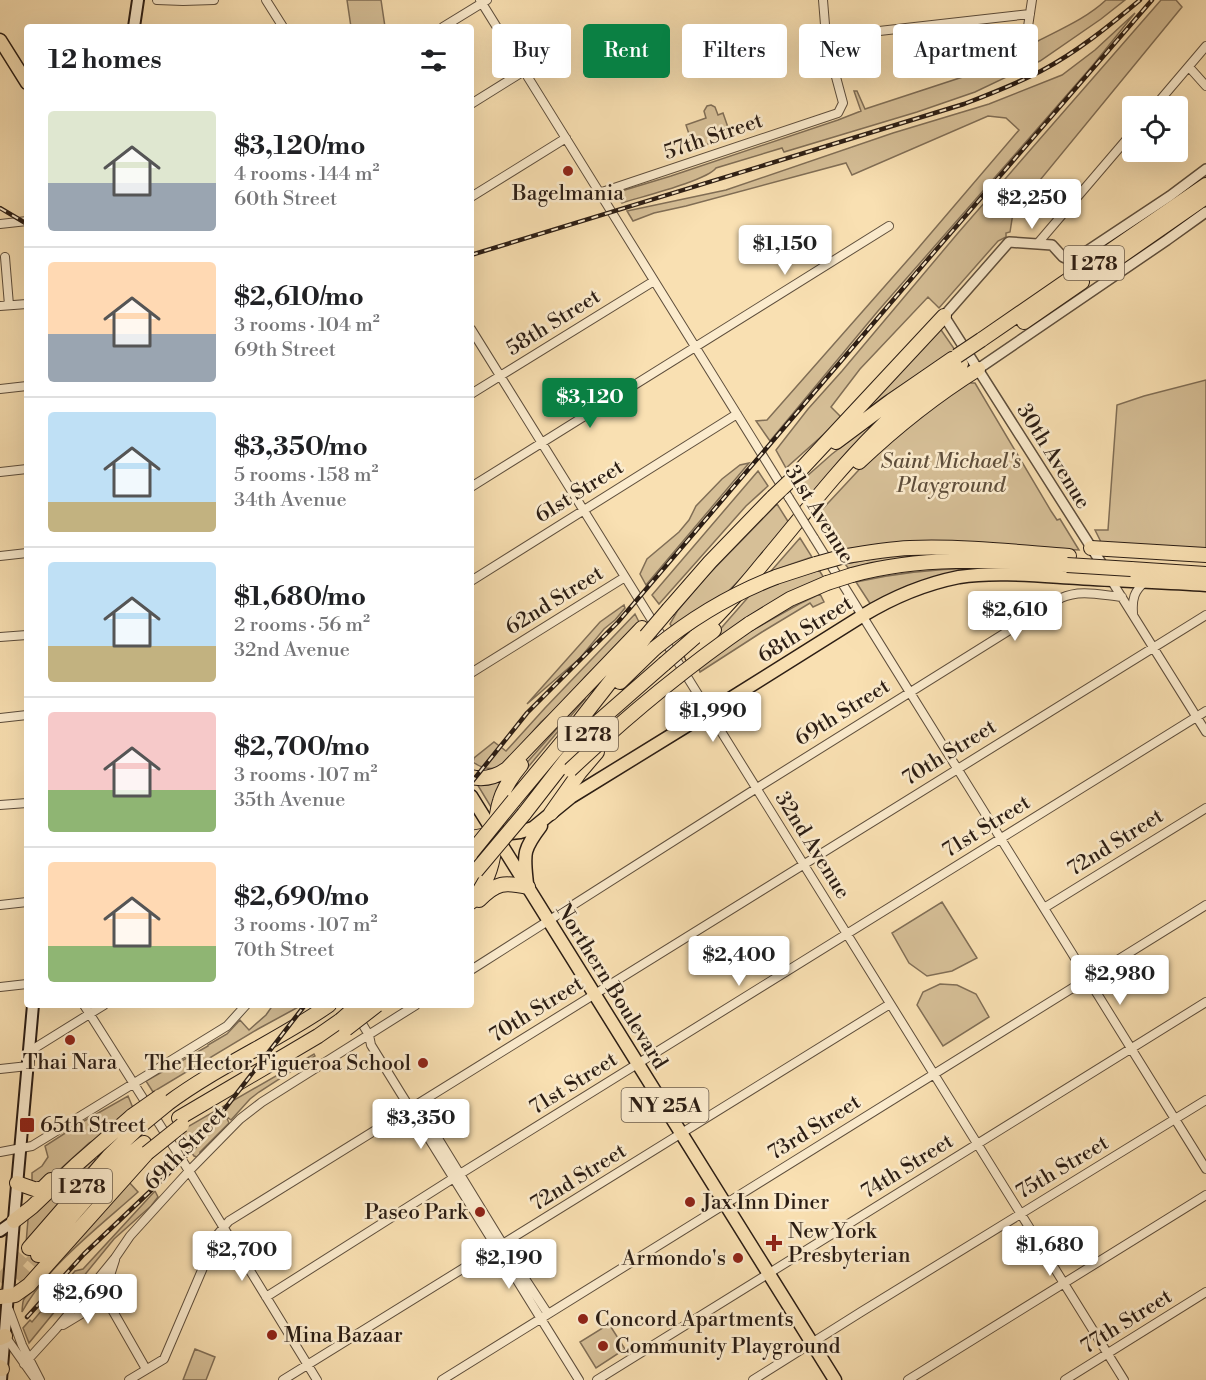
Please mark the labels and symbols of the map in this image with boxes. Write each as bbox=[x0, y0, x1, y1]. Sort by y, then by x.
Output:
street label: 57th Street bbox=[660, 108, 767, 166]
marker: Bagelmania bbox=[561, 164, 575, 178]
pin: $2,250 bbox=[983, 179, 1081, 230]
place label: Bagelmania bbox=[511, 181, 624, 207]
pin: $1,150 bbox=[736, 225, 834, 276]
road number: I 278 bbox=[1064, 246, 1124, 280]
street label: 58th Street bbox=[502, 283, 606, 362]
pin: $3,120 bbox=[541, 378, 639, 429]
street label: 30th Avenue bbox=[1011, 399, 1096, 514]
park label: Saint Michael's Playground bbox=[881, 449, 1021, 499]
street label: 61st Street bbox=[531, 454, 629, 529]
street label: 31st Avenue bbox=[779, 461, 859, 568]
street label: 62nd Street bbox=[501, 560, 609, 641]
street label: 68th Street bbox=[753, 590, 858, 669]
pin: $2,610 bbox=[966, 591, 1064, 642]
street label: 69th Street bbox=[790, 673, 895, 752]
pin: $1,990 bbox=[664, 692, 762, 743]
street label: 70th Street bbox=[898, 714, 1002, 792]
road number: I 278 bbox=[558, 717, 618, 751]
street label: 32nd Avenue bbox=[769, 787, 855, 904]
street label: 71st Street bbox=[938, 789, 1036, 864]
street label: 72nd Street bbox=[1063, 803, 1169, 883]
street label: Northern Boulevard bbox=[550, 899, 673, 1074]
pin: $2,400 bbox=[690, 936, 788, 987]
pin: $2,980 bbox=[1071, 955, 1169, 1006]
street label: 70th Street bbox=[485, 971, 589, 1049]
marker: Thai Nara bbox=[63, 1033, 77, 1047]
street label: 71st Street bbox=[525, 1046, 623, 1121]
place label: Thai Nara bbox=[23, 1050, 118, 1076]
place label: The Hector Figueroa School bbox=[144, 1051, 411, 1077]
marker: The Hector Figueroa School bbox=[416, 1056, 430, 1070]
road number: NY 25A bbox=[622, 1088, 708, 1122]
street label: 73rd Street bbox=[763, 1089, 866, 1166]
pin: $3,350 bbox=[372, 1099, 470, 1150]
street label: 69th Street bbox=[139, 1101, 233, 1196]
place label: 65th Street bbox=[40, 1113, 146, 1139]
marker: 65th Street bbox=[18, 1116, 36, 1134]
street label: 74th Street bbox=[857, 1128, 959, 1205]
street label: 75th Street bbox=[1012, 1130, 1114, 1206]
street label: 72nd Street bbox=[526, 1138, 632, 1218]
road number: I 278 bbox=[52, 1169, 112, 1203]
place label: Jax Inn Diner bbox=[701, 1190, 829, 1216]
marker: Jax Inn Diner bbox=[683, 1195, 697, 1209]
place label: Paseo Park bbox=[364, 1200, 469, 1226]
marker: Paseo Park bbox=[473, 1205, 487, 1219]
place label: New York Presbyterian bbox=[788, 1219, 911, 1269]
pin: $1,680 bbox=[1001, 1226, 1099, 1277]
pin: $2,700 bbox=[193, 1231, 291, 1282]
marker: New York Presbyterian bbox=[765, 1234, 783, 1252]
pin: $2,190 bbox=[460, 1239, 558, 1290]
place label: Armondo's bbox=[621, 1246, 726, 1272]
marker: Armondo's bbox=[731, 1251, 745, 1265]
pin: $2,690 bbox=[39, 1274, 137, 1325]
street label: 77th Street bbox=[1076, 1283, 1177, 1360]
place label: Concord Apartments bbox=[595, 1307, 794, 1333]
marker: Concord Apartments bbox=[576, 1312, 590, 1326]
place label: Mina Bazaar bbox=[284, 1323, 403, 1349]
marker: Mina Bazaar bbox=[265, 1328, 279, 1342]
place label: Community Playground bbox=[615, 1334, 841, 1360]
marker: Community Playground bbox=[596, 1339, 610, 1353]

